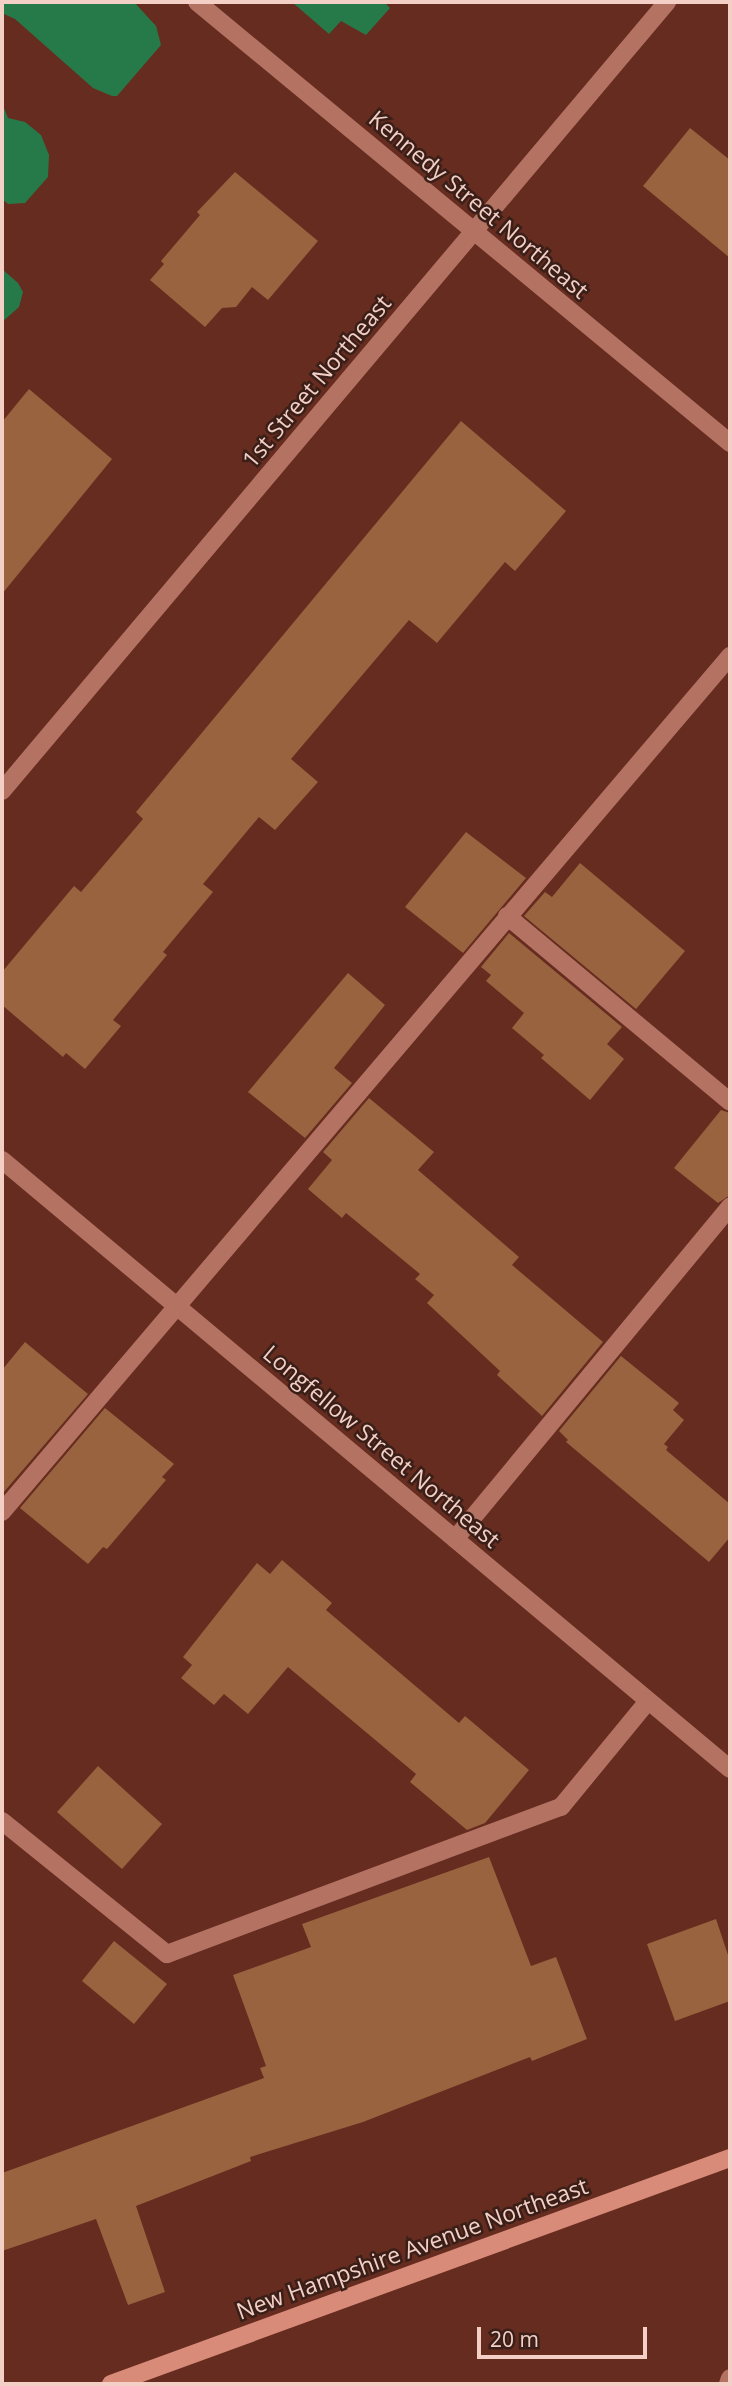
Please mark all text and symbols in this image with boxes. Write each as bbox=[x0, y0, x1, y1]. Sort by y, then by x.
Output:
street label: Kennedy Street Northeast bbox=[364, 104, 594, 304]
street label: 1st Street Northeast bbox=[236, 289, 396, 473]
street label: Longfellow Street Northeast bbox=[258, 1339, 506, 1553]
street label: New Hampshire Avenue Northeast bbox=[232, 2171, 592, 2325]
scale bar bbox=[480, 2312, 650, 2356]
text: 20 m bbox=[490, 2325, 539, 2353]

